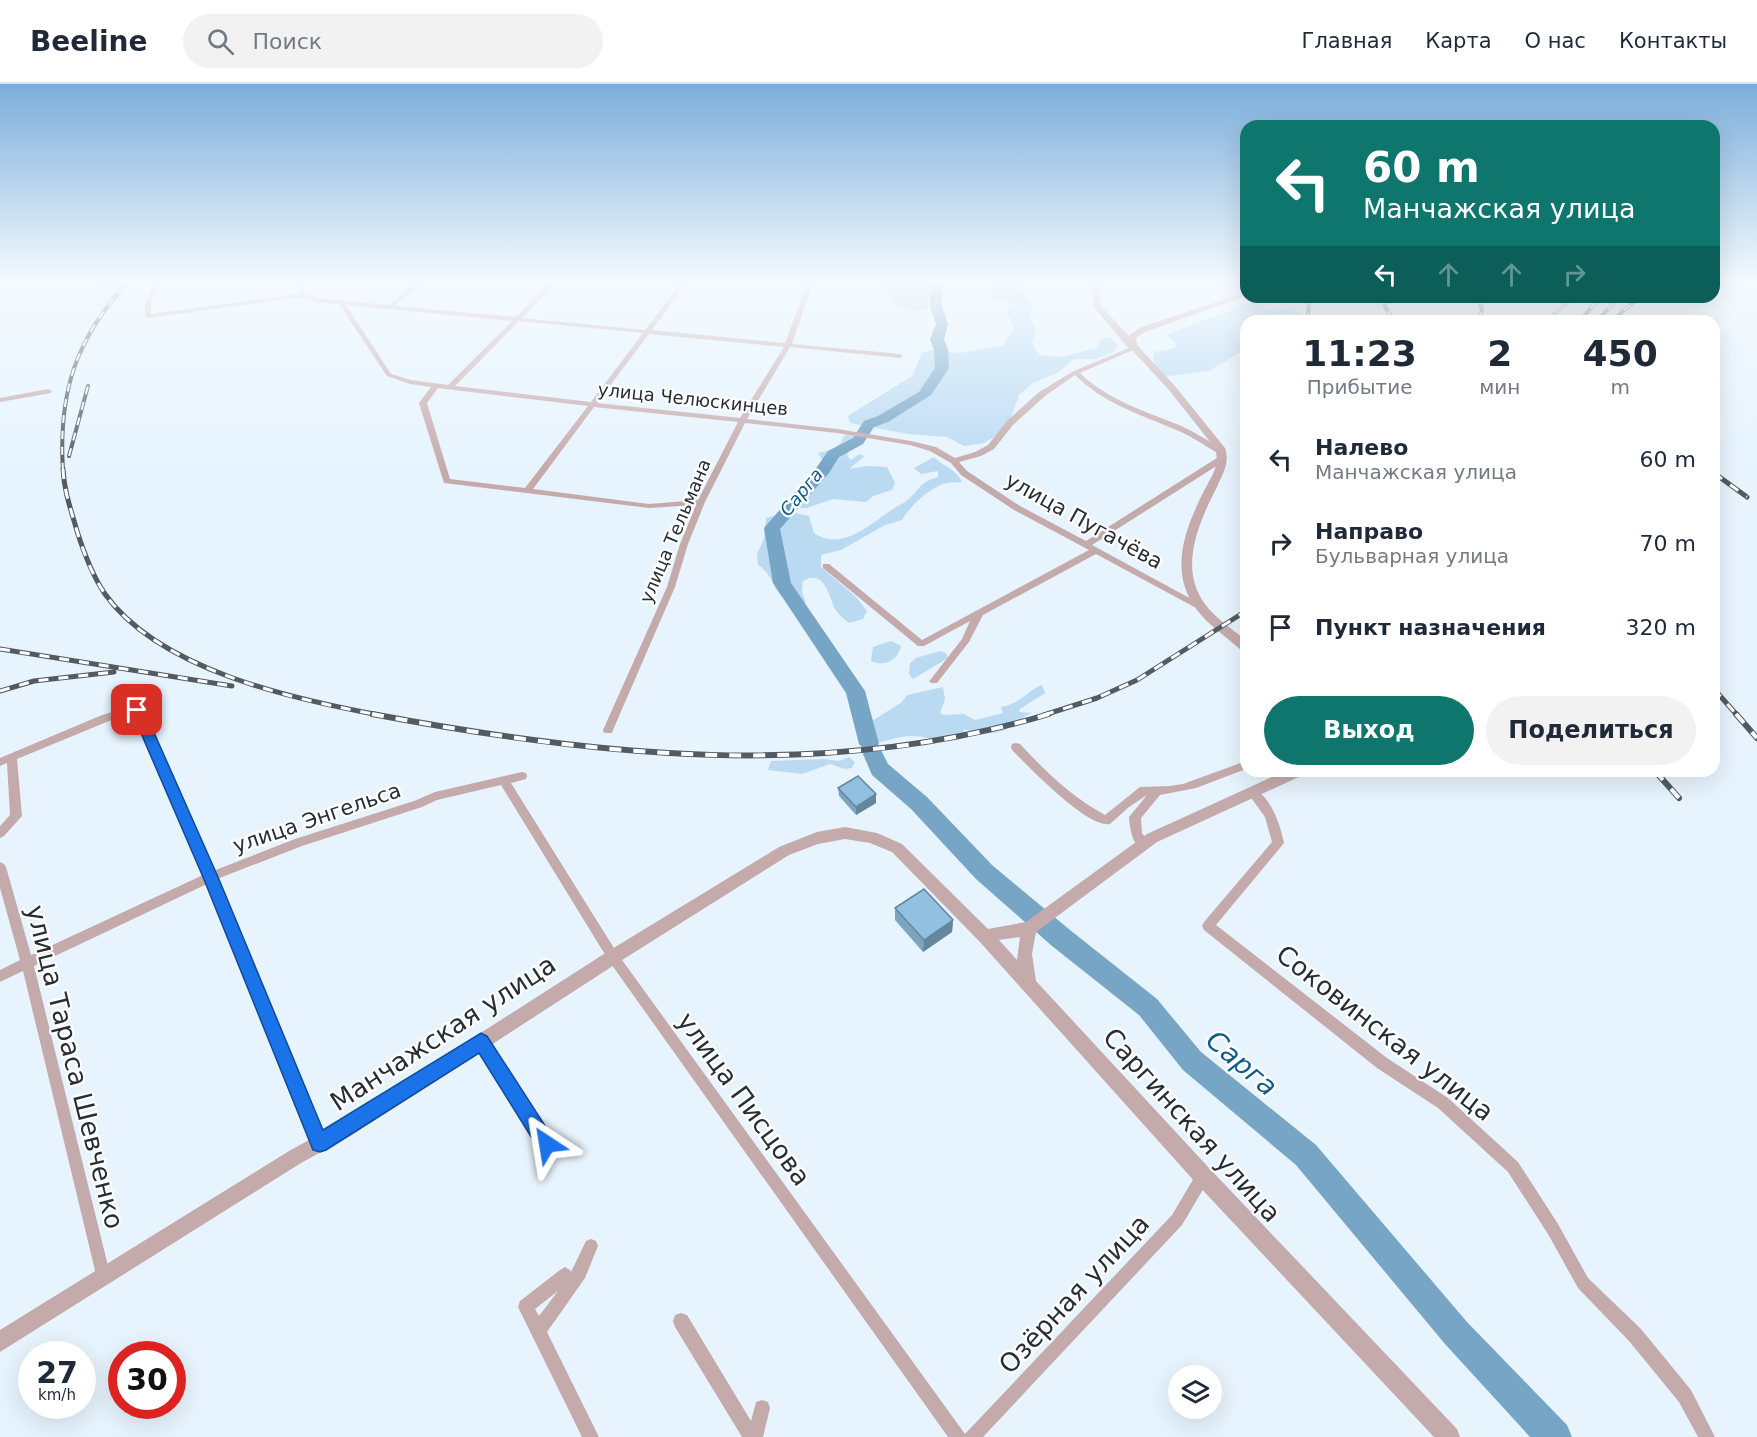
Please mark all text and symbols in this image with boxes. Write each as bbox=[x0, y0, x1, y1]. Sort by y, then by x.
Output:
search box bbox=[183, 14, 603, 68]
text: Beeline bbox=[30, 25, 147, 58]
icon: search bbox=[204, 25, 237, 58]
text: Поиск bbox=[252, 29, 322, 54]
text: Главная bbox=[1302, 29, 1392, 53]
text: Карта bbox=[1425, 29, 1492, 53]
text: О нас bbox=[1525, 29, 1586, 53]
text: Контакты bbox=[1619, 29, 1727, 53]
text: 60 m bbox=[1363, 143, 1480, 192]
icon: left bbox=[1264, 144, 1342, 222]
text: Манчажская улица bbox=[1363, 193, 1636, 224]
icon: left bbox=[1369, 258, 1402, 291]
icon: ahead bbox=[1432, 258, 1465, 291]
icon: ahead bbox=[1495, 258, 1528, 291]
icon: right bbox=[1558, 258, 1591, 291]
text: 11:23 bbox=[1302, 333, 1417, 374]
text: 2 bbox=[1487, 333, 1512, 374]
text: 450 bbox=[1583, 333, 1658, 374]
text: Прибытие bbox=[1307, 375, 1412, 399]
text: мин bbox=[1479, 375, 1520, 399]
text: m bbox=[1610, 375, 1630, 399]
street label: улица Челюскинцев bbox=[597, 379, 789, 419]
text: Налево bbox=[1315, 435, 1408, 460]
icon: left bbox=[1264, 443, 1297, 476]
text: 60 m bbox=[1640, 447, 1696, 472]
street label: улица Тельмана bbox=[635, 456, 715, 606]
text: Манчажская улица bbox=[1315, 460, 1517, 484]
water label: Сарга bbox=[775, 464, 827, 520]
street label: улица Пугачёва bbox=[1001, 468, 1167, 574]
text: Направо bbox=[1315, 519, 1423, 544]
icon: right bbox=[1264, 527, 1297, 560]
text: 70 m bbox=[1640, 531, 1696, 556]
text: Бульварная улица bbox=[1315, 544, 1509, 568]
icon: arrive bbox=[1264, 611, 1297, 644]
text: Пункт назначения bbox=[1315, 615, 1546, 640]
text: 320 m bbox=[1626, 615, 1696, 640]
pin bbox=[111, 684, 162, 735]
icon: arrive bbox=[120, 693, 153, 726]
button: Выход bbox=[1264, 696, 1474, 765]
button: Поделиться bbox=[1486, 696, 1696, 765]
street label: улица Энгельса bbox=[230, 778, 404, 858]
street label: улица Тараса Шевченко bbox=[20, 902, 130, 1232]
street label: Соковинская улица bbox=[1270, 939, 1500, 1127]
street label: Манчажская улица bbox=[325, 949, 561, 1117]
street label: улица Писцова bbox=[671, 1007, 817, 1191]
street label: Саргинская улица bbox=[1097, 1022, 1287, 1228]
water label: Сарга bbox=[1200, 1024, 1284, 1102]
position arrow bbox=[515, 1112, 579, 1176]
street label: Озёрная улица bbox=[993, 1208, 1155, 1380]
speed limit sign: 30 bbox=[108, 1341, 186, 1419]
text: 27 bbox=[36, 1355, 78, 1390]
map controls bbox=[1168, 1365, 1222, 1419]
button: layers bbox=[1168, 1365, 1222, 1419]
text: km/h bbox=[38, 1386, 76, 1404]

